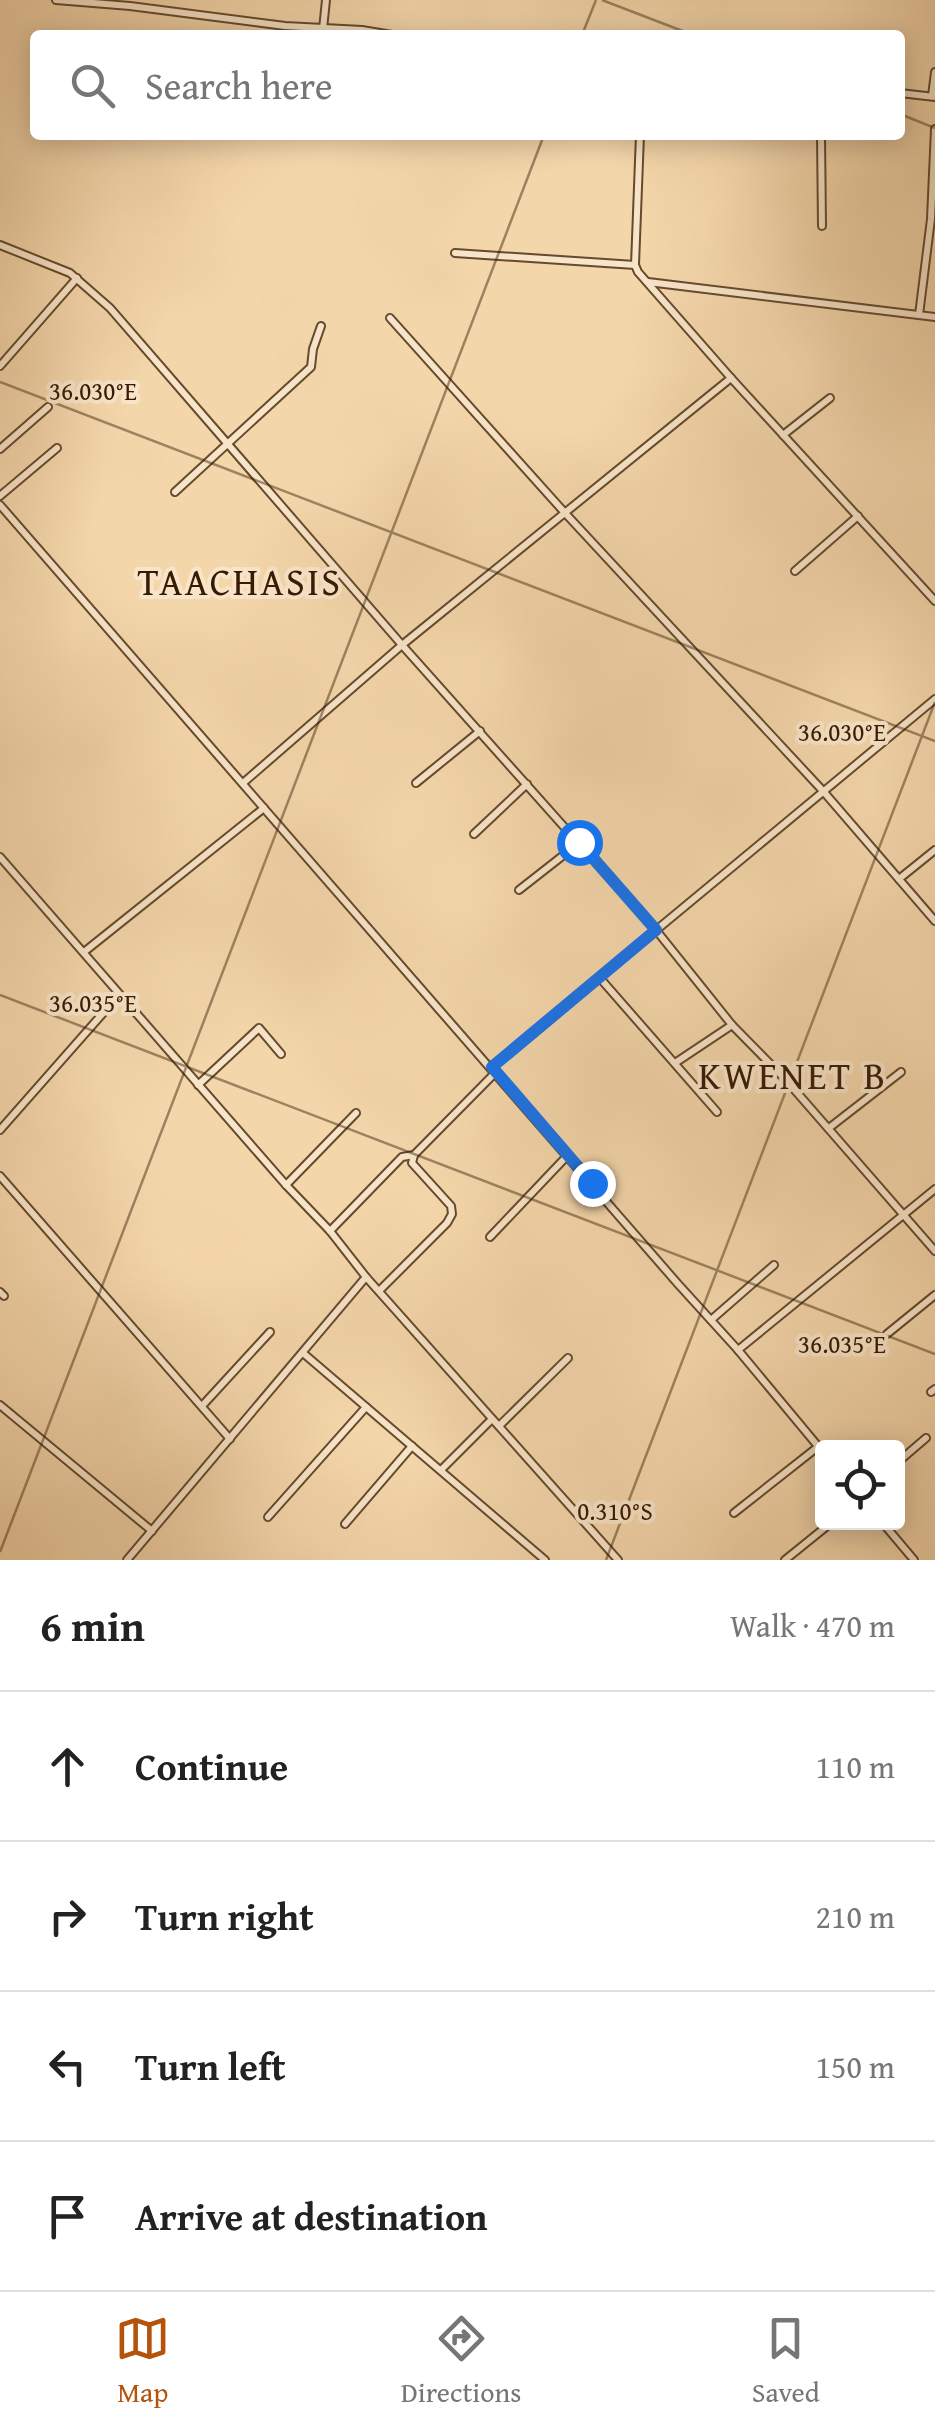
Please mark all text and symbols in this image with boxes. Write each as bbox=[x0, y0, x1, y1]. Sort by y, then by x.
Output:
search box bbox=[30, 30, 905, 140]
text: Search here bbox=[145, 57, 333, 113]
icon: search bbox=[65, 58, 120, 113]
text: 36.030°E bbox=[49, 373, 137, 409]
district label: TAACHASIS bbox=[138, 553, 342, 609]
text: 36.030°E bbox=[798, 714, 886, 750]
route start bbox=[557, 820, 603, 866]
text: 36.035°E bbox=[49, 985, 137, 1021]
district label: KWENET B bbox=[698, 1047, 888, 1103]
route end bbox=[570, 1161, 616, 1207]
text: 36.035°E bbox=[798, 1326, 886, 1362]
map controls bbox=[815, 1440, 905, 1530]
button: locate bbox=[815, 1440, 905, 1530]
text: 0.310°S bbox=[577, 1493, 653, 1529]
text: 6 min bbox=[40, 1595, 145, 1656]
text: Walk · 470 m bbox=[730, 1602, 895, 1649]
text: Continue bbox=[135, 1738, 288, 1794]
icon: ahead bbox=[40, 1739, 95, 1794]
text: 110 m bbox=[816, 1743, 895, 1790]
text: Turn right bbox=[135, 1888, 314, 1944]
icon: right bbox=[40, 1889, 95, 1944]
text: 210 m bbox=[816, 1893, 895, 1940]
text: Turn left bbox=[135, 2038, 286, 2094]
icon: left bbox=[40, 2039, 95, 2094]
text: 150 m bbox=[816, 2043, 895, 2090]
text: Arrive at destination bbox=[135, 2188, 488, 2244]
icon: arrive bbox=[40, 2189, 95, 2244]
tab: Map bbox=[115, 2311, 170, 2412]
tab: Directions bbox=[401, 2311, 521, 2412]
tab: Saved bbox=[752, 2311, 820, 2412]

